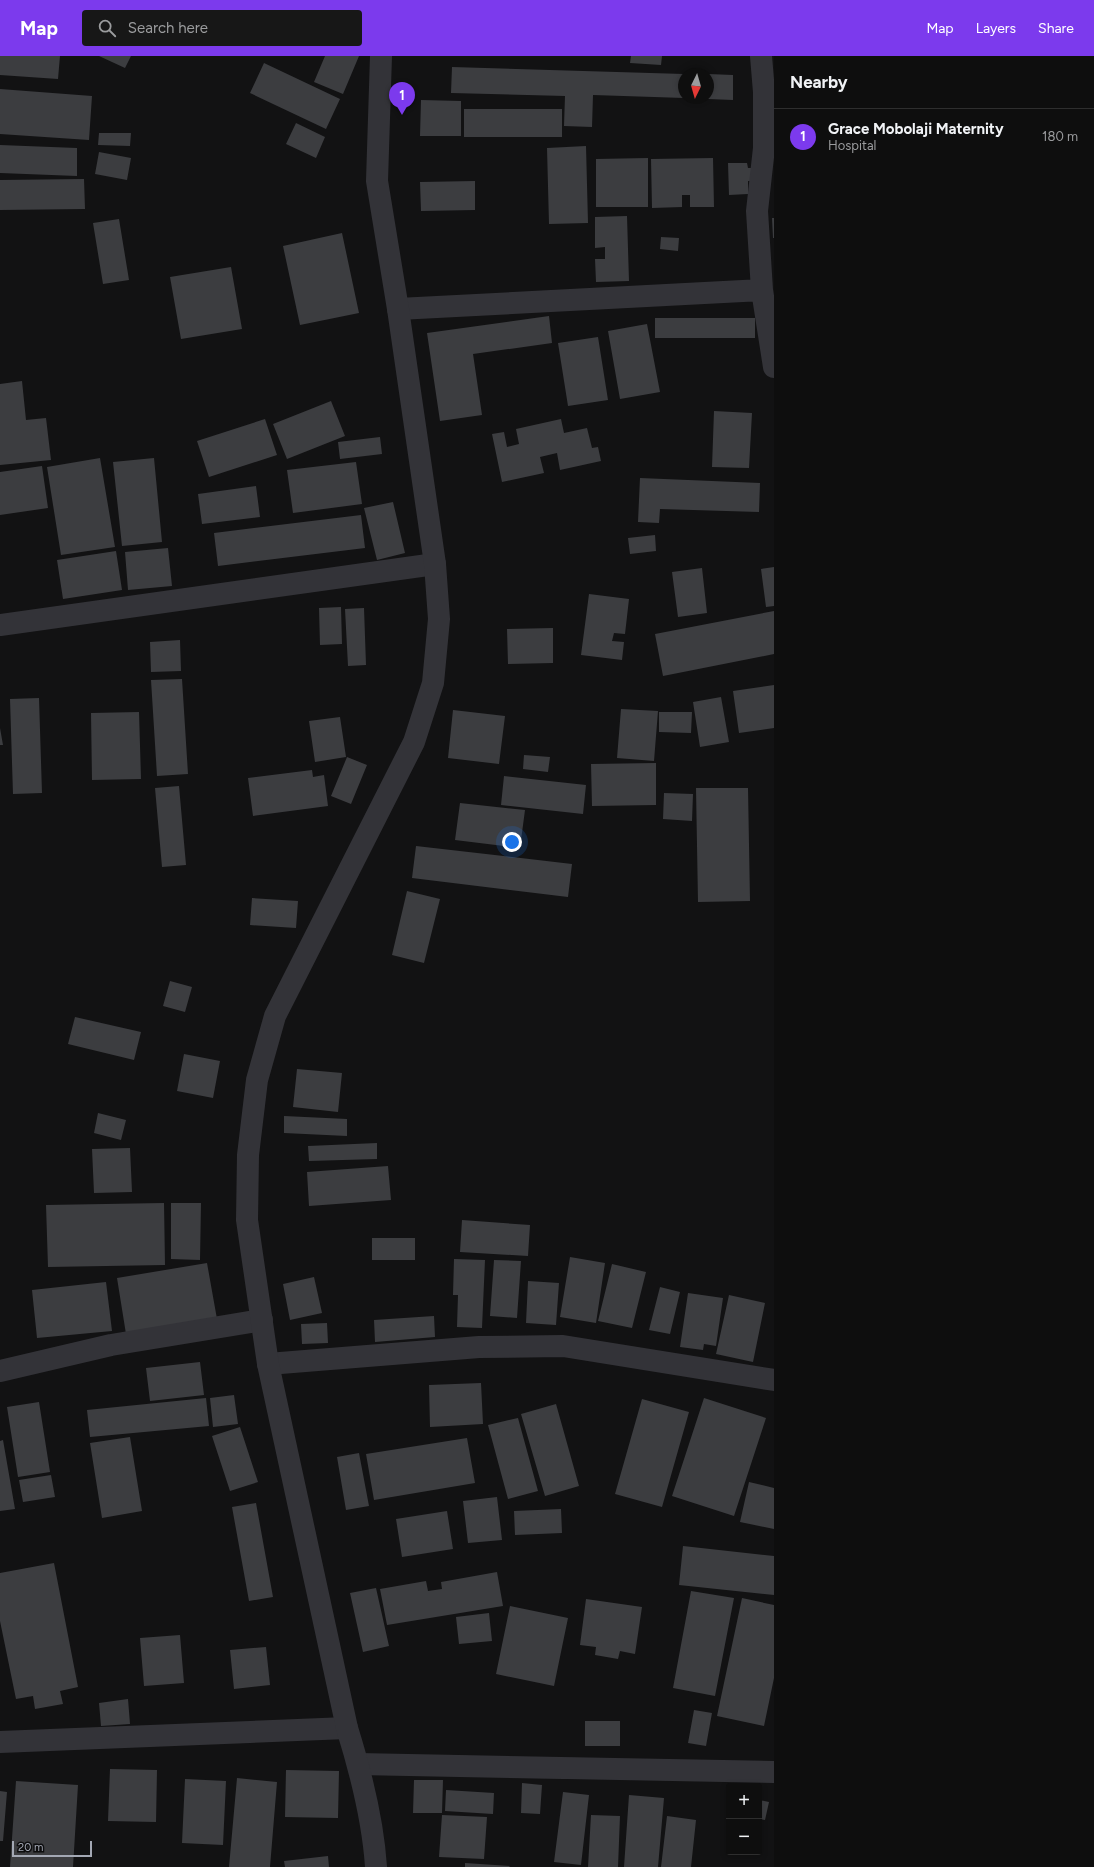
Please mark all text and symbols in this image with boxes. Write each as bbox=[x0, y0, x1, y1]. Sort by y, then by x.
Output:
search box bbox=[82, 10, 362, 46]
text: Map bbox=[20, 17, 58, 40]
icon: search bbox=[96, 17, 118, 39]
text: Search here bbox=[128, 19, 208, 37]
text: Map bbox=[926, 20, 954, 37]
text: Layers bbox=[976, 20, 1016, 37]
text: Share bbox=[1038, 20, 1074, 37]
north arrow bbox=[678, 68, 714, 104]
text: Nearby bbox=[790, 72, 848, 92]
pin: 1 bbox=[389, 82, 415, 115]
text: Grace Mobolaji Maternity bbox=[828, 120, 1004, 138]
text: 1 bbox=[800, 129, 806, 144]
text: 180 m bbox=[1042, 129, 1078, 144]
text: Hospital bbox=[828, 138, 876, 153]
your location bbox=[502, 832, 522, 852]
map controls bbox=[726, 1783, 762, 1855]
button: + bbox=[726, 1783, 762, 1819]
button: − bbox=[726, 1819, 762, 1855]
scale bar bbox=[12, 1839, 92, 1858]
text: 20 m bbox=[18, 1841, 43, 1854]

